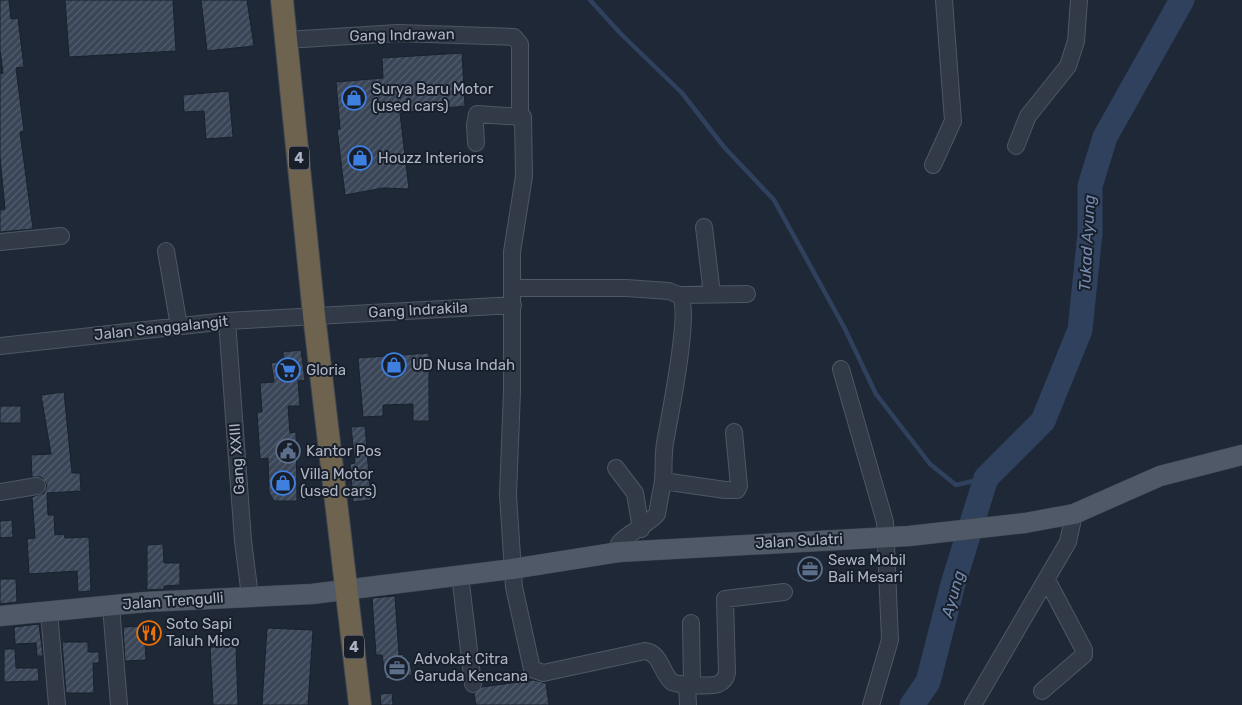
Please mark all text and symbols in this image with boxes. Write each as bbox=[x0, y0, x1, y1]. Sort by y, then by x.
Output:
street label: Gang Indrawan bbox=[349, 25, 455, 45]
place label: Surya Baru Motor (used cars) bbox=[372, 80, 494, 115]
shop icon: Surya Baru Motor (used cars) bbox=[341, 85, 367, 111]
shop icon: Houzz Interiors bbox=[347, 145, 373, 171]
road number: 4 bbox=[289, 146, 309, 170]
place label: Houzz Interiors bbox=[378, 149, 484, 167]
water label: Tukad Ayung bbox=[1075, 194, 1099, 292]
street label: Gang Indrakila bbox=[368, 298, 468, 322]
street label: Jalan Sanggalangit bbox=[93, 312, 229, 344]
shop icon: UD Nusa Indah bbox=[381, 352, 407, 378]
place label: UD Nusa Indah bbox=[412, 356, 515, 374]
supermarket icon: Gloria bbox=[275, 357, 301, 383]
place label: Gloria bbox=[306, 361, 346, 379]
street label: Gang XXIII bbox=[226, 423, 248, 495]
public building icon: Kantor Pos bbox=[275, 438, 301, 464]
place label: Kantor Pos bbox=[306, 442, 382, 460]
place label: Villa Motor (used cars) bbox=[300, 465, 377, 500]
shop icon: Villa Motor (used cars) bbox=[270, 470, 296, 496]
street label: Jalan Sulatri bbox=[755, 530, 843, 552]
place label: Sewa Mobil Bali Mesari bbox=[828, 551, 906, 586]
office icon: Sewa Mobil Bali Mesari bbox=[797, 556, 823, 582]
water label: Ayung bbox=[937, 568, 969, 621]
street label: Jalan Trengulli bbox=[122, 588, 224, 614]
place label: Soto Sapi Taluh Mico bbox=[166, 615, 240, 650]
restaurant icon: Soto Sapi Taluh Mico bbox=[136, 620, 162, 646]
road number: 4 bbox=[344, 636, 364, 659]
place label: Advokat Citra Garuda Kencana bbox=[414, 650, 528, 685]
office icon: Advokat Citra Garuda Kencana bbox=[384, 655, 410, 681]

